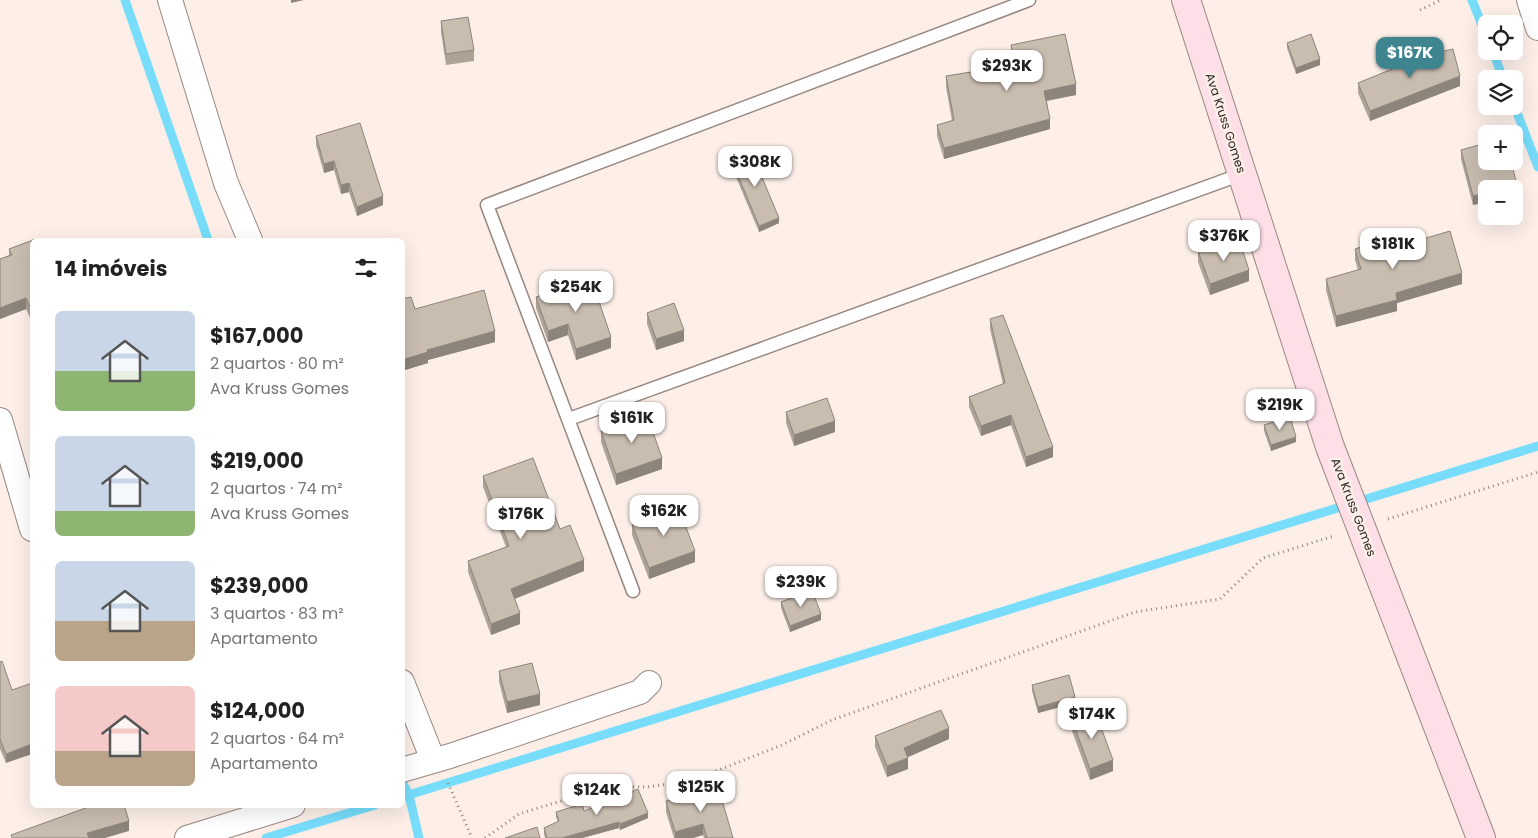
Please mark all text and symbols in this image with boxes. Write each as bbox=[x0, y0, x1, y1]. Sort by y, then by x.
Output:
map controls bbox=[1478, 15, 1523, 225]
button: locate bbox=[1478, 15, 1523, 60]
pin: $167K bbox=[1375, 36, 1445, 79]
text: $167K bbox=[1387, 41, 1433, 64]
pin: $293K bbox=[972, 49, 1042, 92]
text: $293K bbox=[982, 54, 1032, 77]
button: layers bbox=[1478, 70, 1523, 115]
street label: Ava Kruss Gomes bbox=[1202, 71, 1250, 175]
button: + bbox=[1478, 125, 1523, 170]
pin: $308K bbox=[720, 146, 790, 188]
text: $308K bbox=[729, 150, 781, 173]
button: − bbox=[1478, 180, 1523, 225]
pin: $376K bbox=[1189, 220, 1259, 262]
text: $376K bbox=[1199, 224, 1249, 247]
pin: $181K bbox=[1358, 228, 1428, 270]
text: $181K bbox=[1371, 232, 1415, 255]
text: 14 imóveis bbox=[55, 254, 167, 283]
icon: filters bbox=[352, 254, 380, 282]
pin: $254K bbox=[541, 270, 611, 313]
text: $254K bbox=[550, 275, 602, 298]
text: $167,000 bbox=[210, 321, 303, 350]
icon: home bbox=[95, 331, 155, 391]
text: 2 quartos · 80 m² bbox=[210, 352, 344, 375]
text: Ava Kruss Gomes bbox=[210, 377, 349, 400]
pin: $219K bbox=[1245, 388, 1315, 431]
text: $219K bbox=[1257, 393, 1303, 416]
pin: $161K bbox=[597, 402, 667, 444]
text: $161K bbox=[610, 406, 654, 429]
text: $219,000 bbox=[210, 446, 304, 475]
street label: Ava Kruss Gomes bbox=[1327, 455, 1381, 559]
icon: home bbox=[95, 456, 155, 516]
text: 2 quartos · 74 m² bbox=[210, 477, 343, 500]
pin: $162K bbox=[629, 494, 699, 537]
pin: $176K bbox=[486, 498, 556, 540]
text: $162K bbox=[640, 499, 688, 522]
text: Ava Kruss Gomes bbox=[210, 502, 349, 525]
text: $176K bbox=[498, 502, 544, 525]
pin: $239K bbox=[766, 566, 836, 608]
text: $239K bbox=[776, 570, 826, 593]
text: $239,000 bbox=[210, 571, 309, 600]
icon: home bbox=[95, 581, 155, 641]
text: 3 quartos · 83 m² bbox=[210, 602, 343, 625]
text: Apartamento bbox=[210, 627, 318, 650]
text: $124,000 bbox=[210, 696, 305, 725]
pin: $174K bbox=[1057, 698, 1127, 740]
text: $174K bbox=[1068, 702, 1116, 725]
icon: home bbox=[95, 706, 155, 766]
text: 2 quartos · 64 m² bbox=[210, 727, 344, 750]
text: Apartamento bbox=[210, 752, 318, 775]
pin: $125K bbox=[666, 770, 736, 813]
pin: $124K bbox=[562, 774, 632, 816]
text: $125K bbox=[677, 775, 725, 798]
text: $124K bbox=[573, 778, 621, 801]

